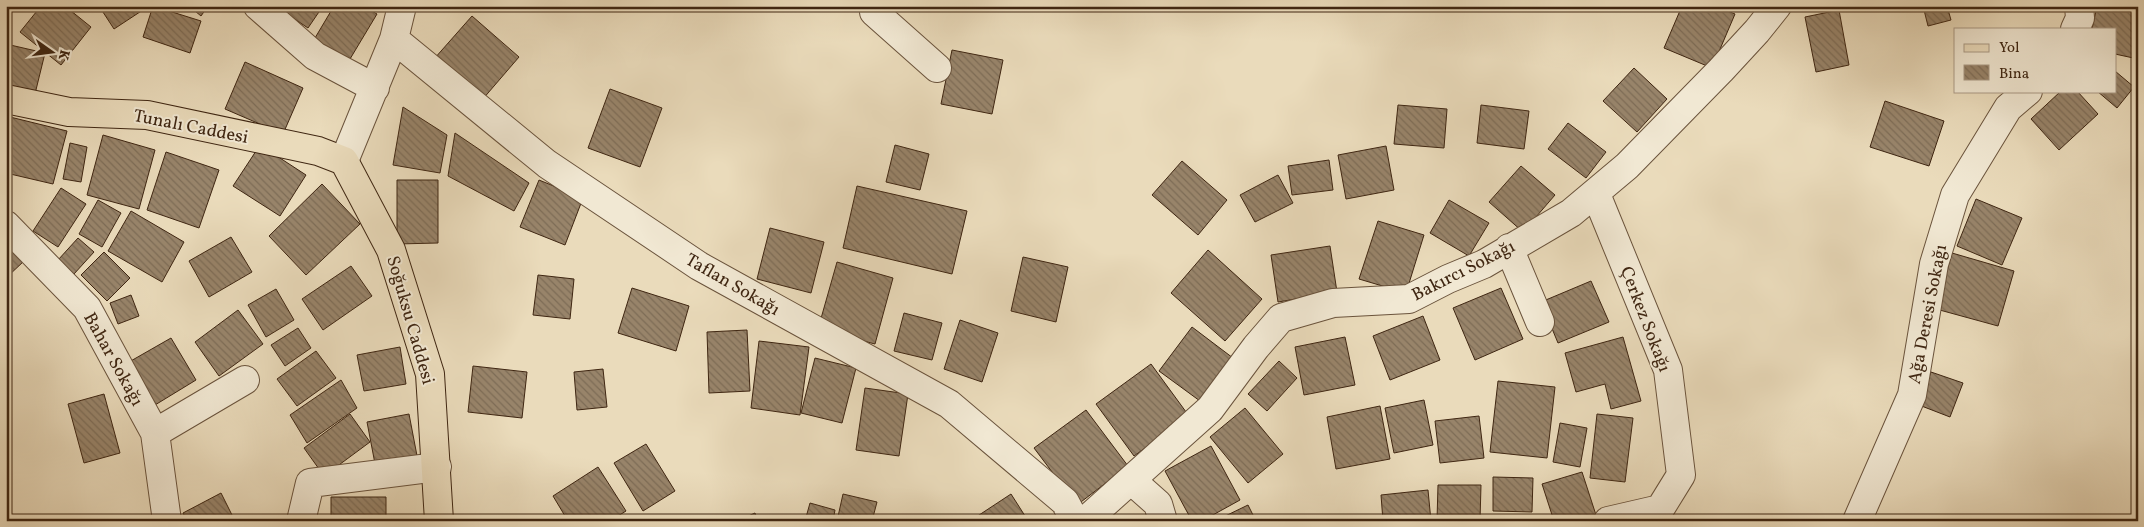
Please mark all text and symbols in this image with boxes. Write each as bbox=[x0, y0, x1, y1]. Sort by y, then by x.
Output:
north arrow bbox=[28, 28, 78, 78]
legend bbox=[1954, 28, 2116, 92]
text: Yol bbox=[1999, 38, 2019, 59]
text: K bbox=[53, 48, 74, 62]
text: Bina bbox=[1999, 64, 2029, 85]
street label: Tunalı Caddesi bbox=[131, 104, 250, 151]
street label: Bakırcı Sokağı bbox=[1408, 235, 1520, 308]
street label: Ağa Deresi Sokağı bbox=[1903, 242, 1954, 386]
street label: Taflan Sokağı bbox=[680, 248, 784, 323]
street label: Soğuksu Caddesi bbox=[379, 253, 440, 388]
street label: Çerkez Sokağı bbox=[1613, 263, 1676, 376]
street label: Bahar Sokağı bbox=[77, 308, 149, 411]

